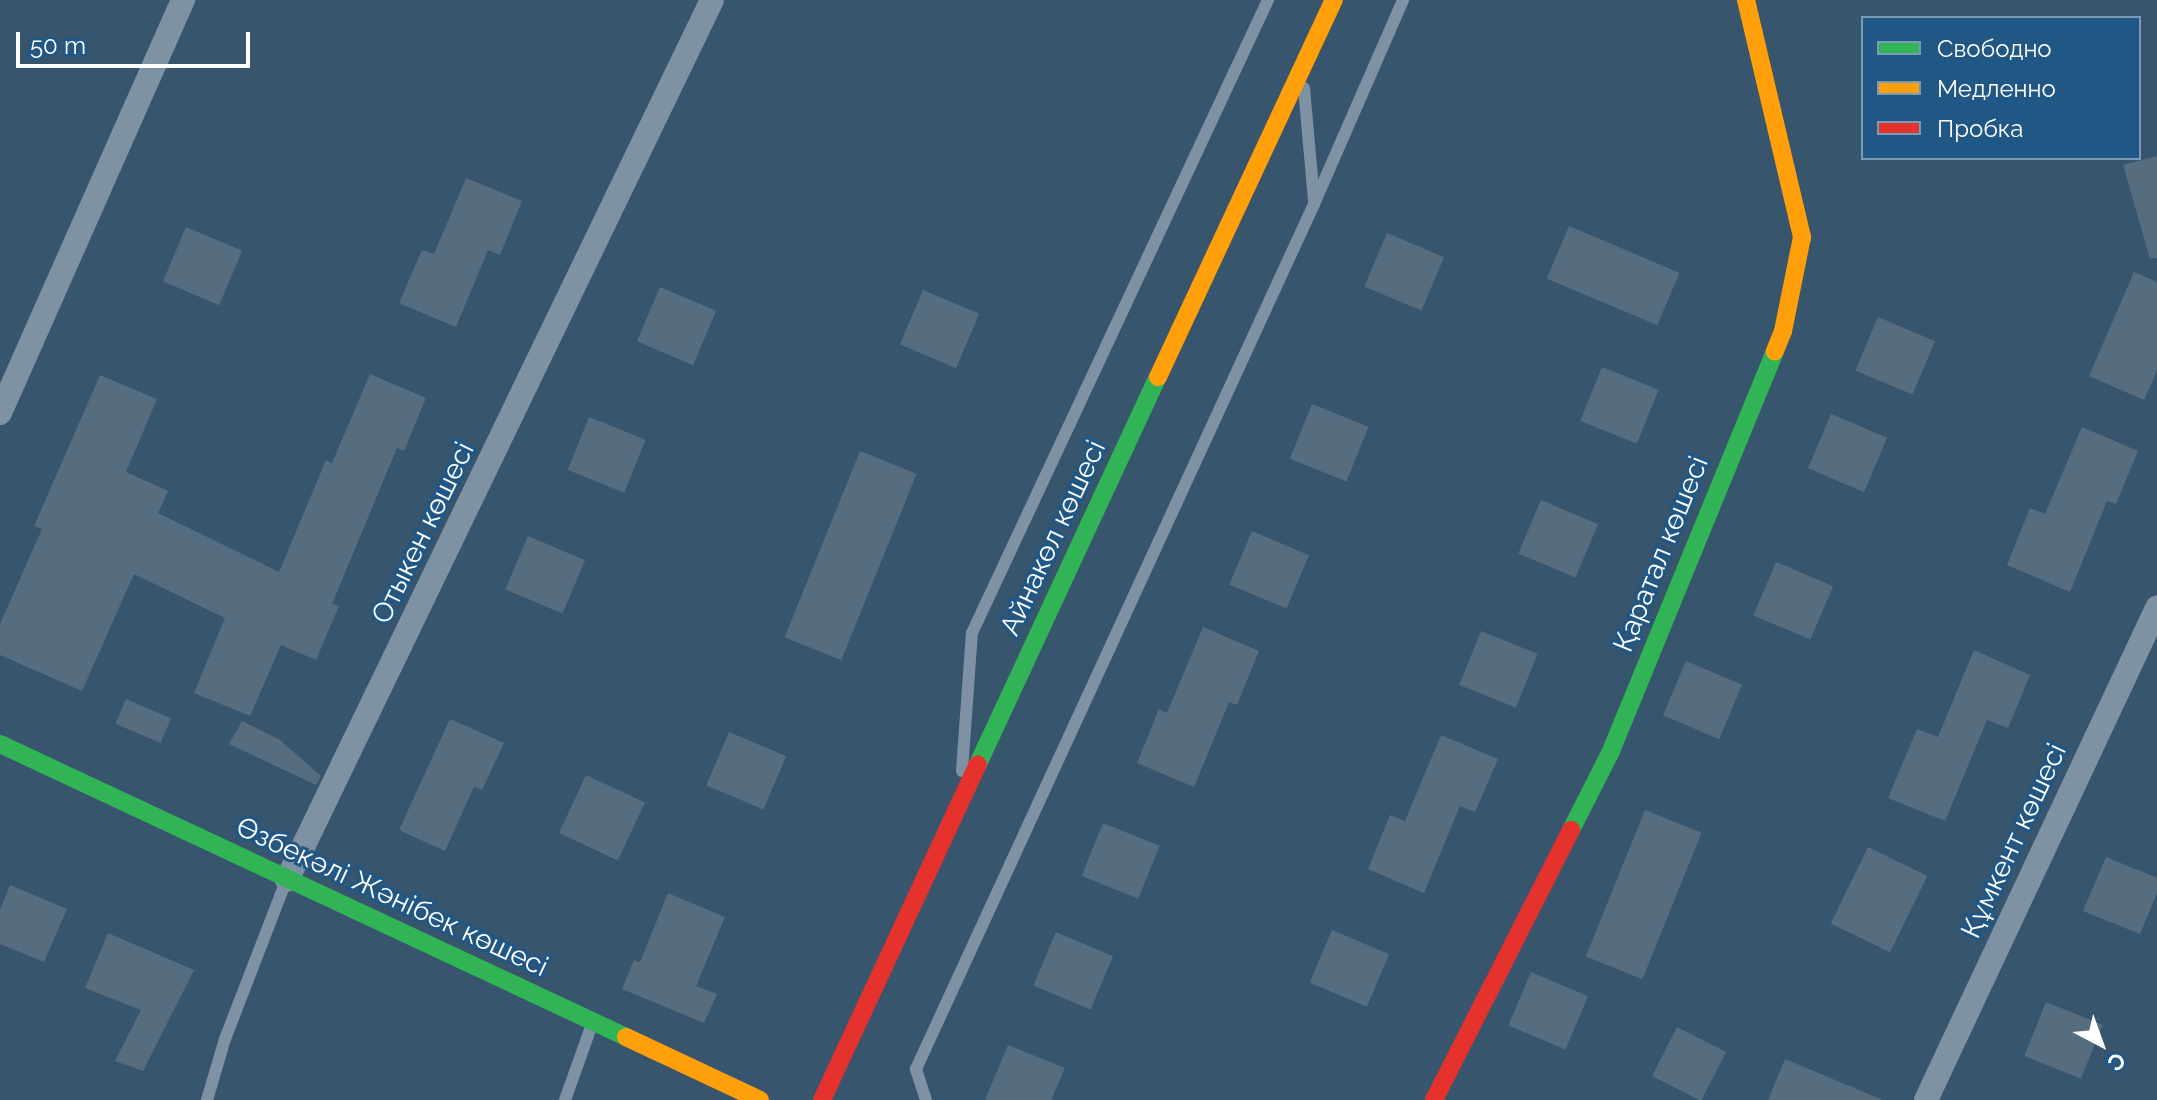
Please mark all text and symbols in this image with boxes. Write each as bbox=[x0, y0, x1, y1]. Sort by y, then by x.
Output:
scale bar bbox=[20, 16, 254, 66]
legend bbox=[1861, 16, 2141, 160]
text: 50 m bbox=[30, 31, 86, 60]
text: Свободно bbox=[1937, 34, 2052, 63]
text: Медленно bbox=[1937, 74, 2056, 103]
text: Пробка bbox=[1937, 114, 2023, 143]
street label: Айнакөл көшесі bbox=[993, 435, 1113, 641]
street label: Отыкен көшесі bbox=[365, 437, 481, 629]
street label: Қаратал көшесі bbox=[1606, 451, 1716, 657]
street label: Құмкент көшесі bbox=[1954, 738, 2074, 944]
street label: Өзбекәлі Жәнібек көшесі bbox=[231, 810, 553, 984]
north arrow bbox=[2061, 1004, 2141, 1084]
text: С bbox=[2103, 1047, 2131, 1077]

